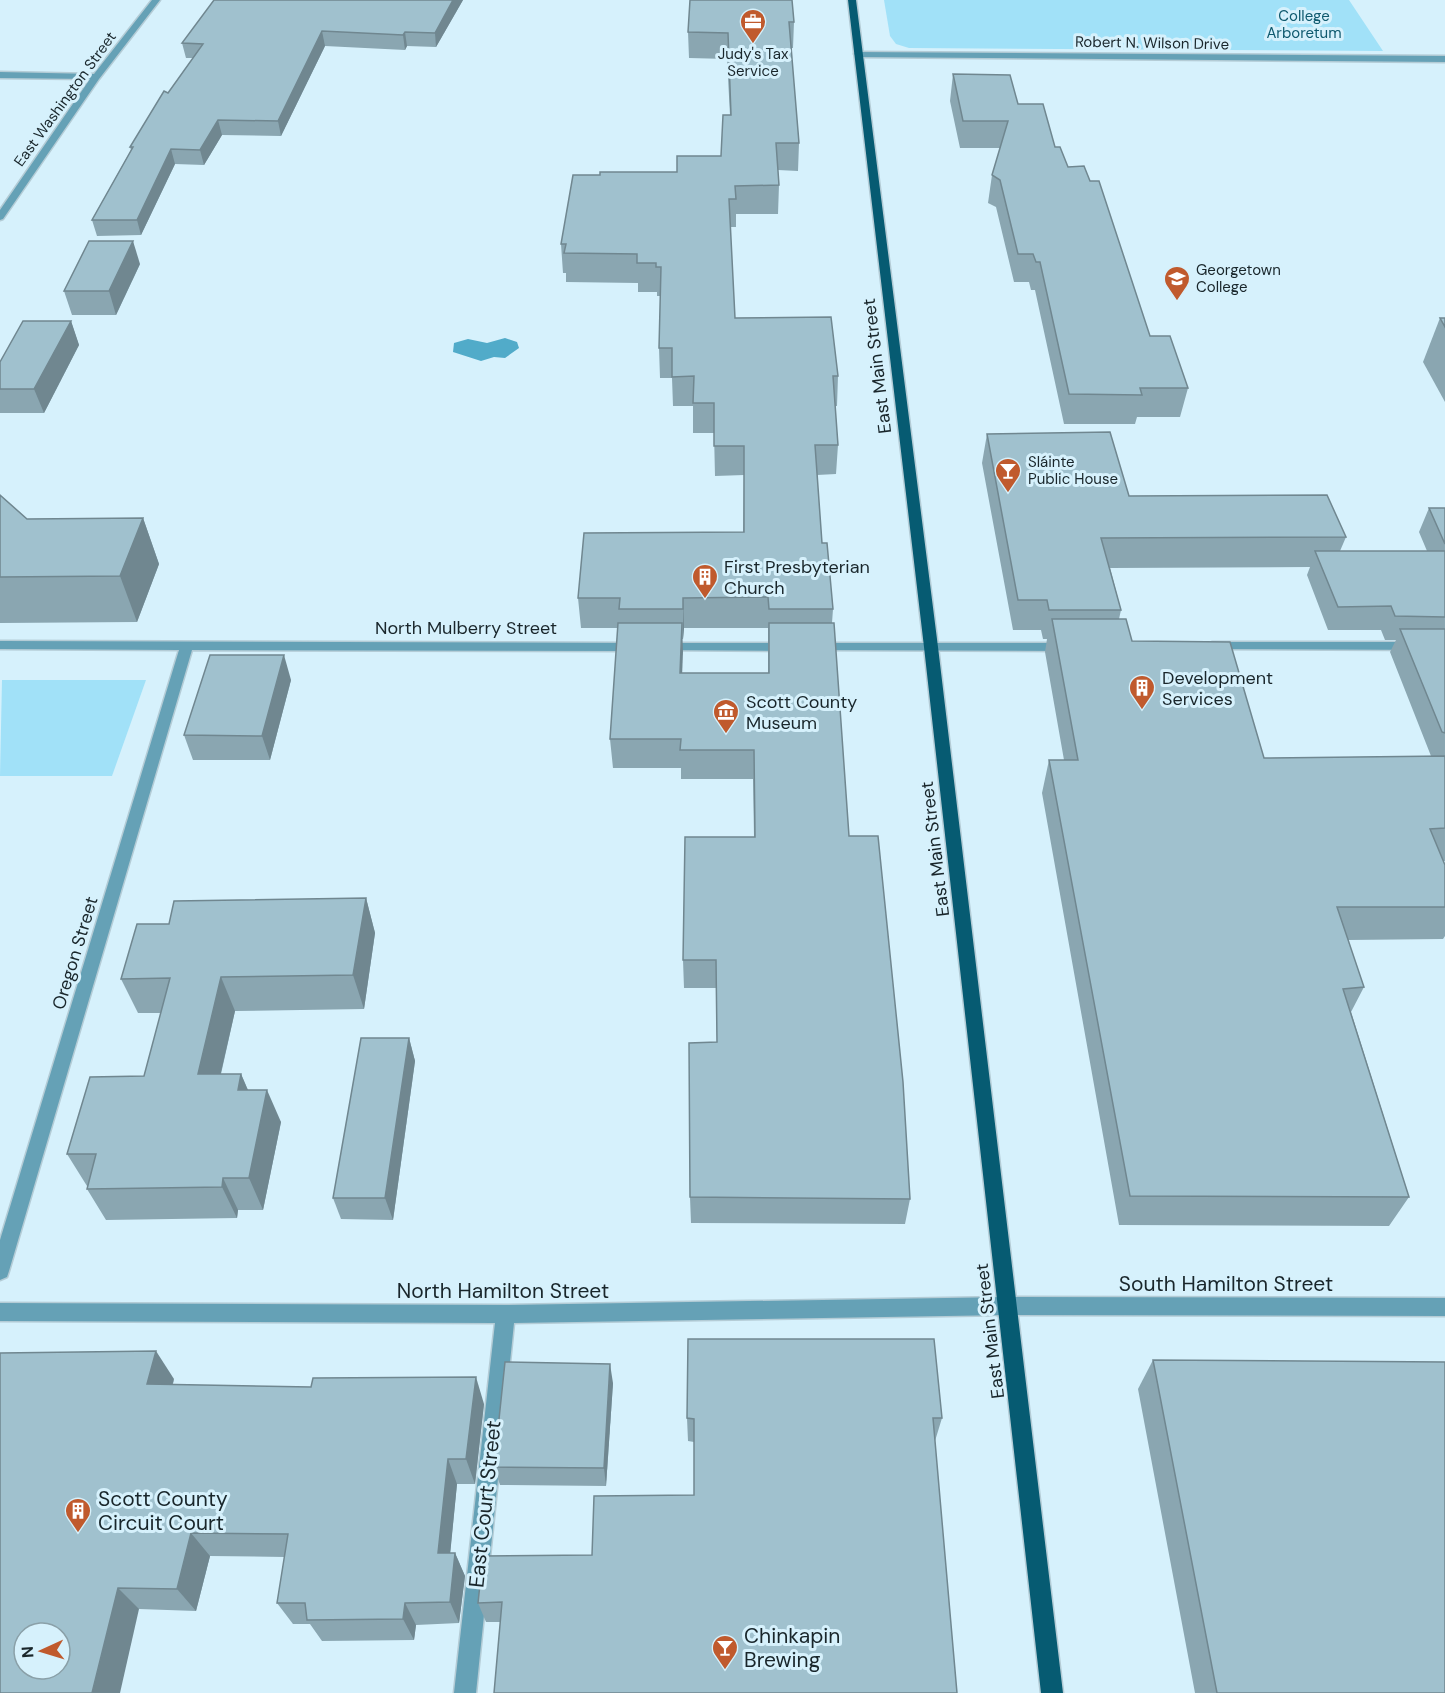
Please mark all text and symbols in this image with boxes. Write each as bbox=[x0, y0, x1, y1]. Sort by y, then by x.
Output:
park label: College Arboretum bbox=[1266, 6, 1342, 43]
office icon: Judy's Tax Service bbox=[738, 7, 768, 45]
street label: East Washington Street bbox=[9, 27, 121, 170]
street label: Robert N. Wilson Drive bbox=[1075, 32, 1229, 54]
place label: Judy's Tax Service bbox=[718, 44, 789, 81]
place label: Georgetown College bbox=[1196, 260, 1281, 297]
school or university icon: Georgetown College bbox=[1162, 264, 1192, 302]
street label: East Main Street bbox=[857, 297, 897, 435]
place label: Sláinte Public House bbox=[1028, 452, 1118, 489]
bar icon: Sláinte Public House bbox=[993, 456, 1023, 494]
place label: First Presbyterian Church bbox=[724, 555, 870, 600]
building icon: First Presbyterian Church bbox=[690, 562, 720, 600]
street label: North Mulberry Street bbox=[375, 616, 557, 640]
place label: Development Services bbox=[1162, 666, 1273, 711]
building icon: Development Services bbox=[1127, 673, 1157, 711]
place label: Scott County Museum bbox=[746, 690, 857, 735]
museum icon: Scott County Museum bbox=[711, 697, 741, 735]
street label: East Main Street bbox=[915, 780, 955, 918]
street label: Oregon Street bbox=[46, 894, 104, 1012]
street label: East Main Street bbox=[970, 1262, 1010, 1400]
street label: South Hamilton Street bbox=[1119, 1270, 1333, 1298]
street label: North Hamilton Street bbox=[397, 1277, 609, 1305]
street label: East Court Street bbox=[462, 1419, 508, 1589]
place label: Scott County Circuit Court bbox=[98, 1485, 228, 1537]
building icon: Scott County Circuit Court bbox=[63, 1496, 93, 1534]
north arrow bbox=[12, 1621, 72, 1681]
place label: Chinkapin Brewing bbox=[744, 1622, 840, 1674]
bar icon: Chinkapin Brewing bbox=[710, 1633, 740, 1671]
text: N bbox=[17, 1645, 38, 1659]

